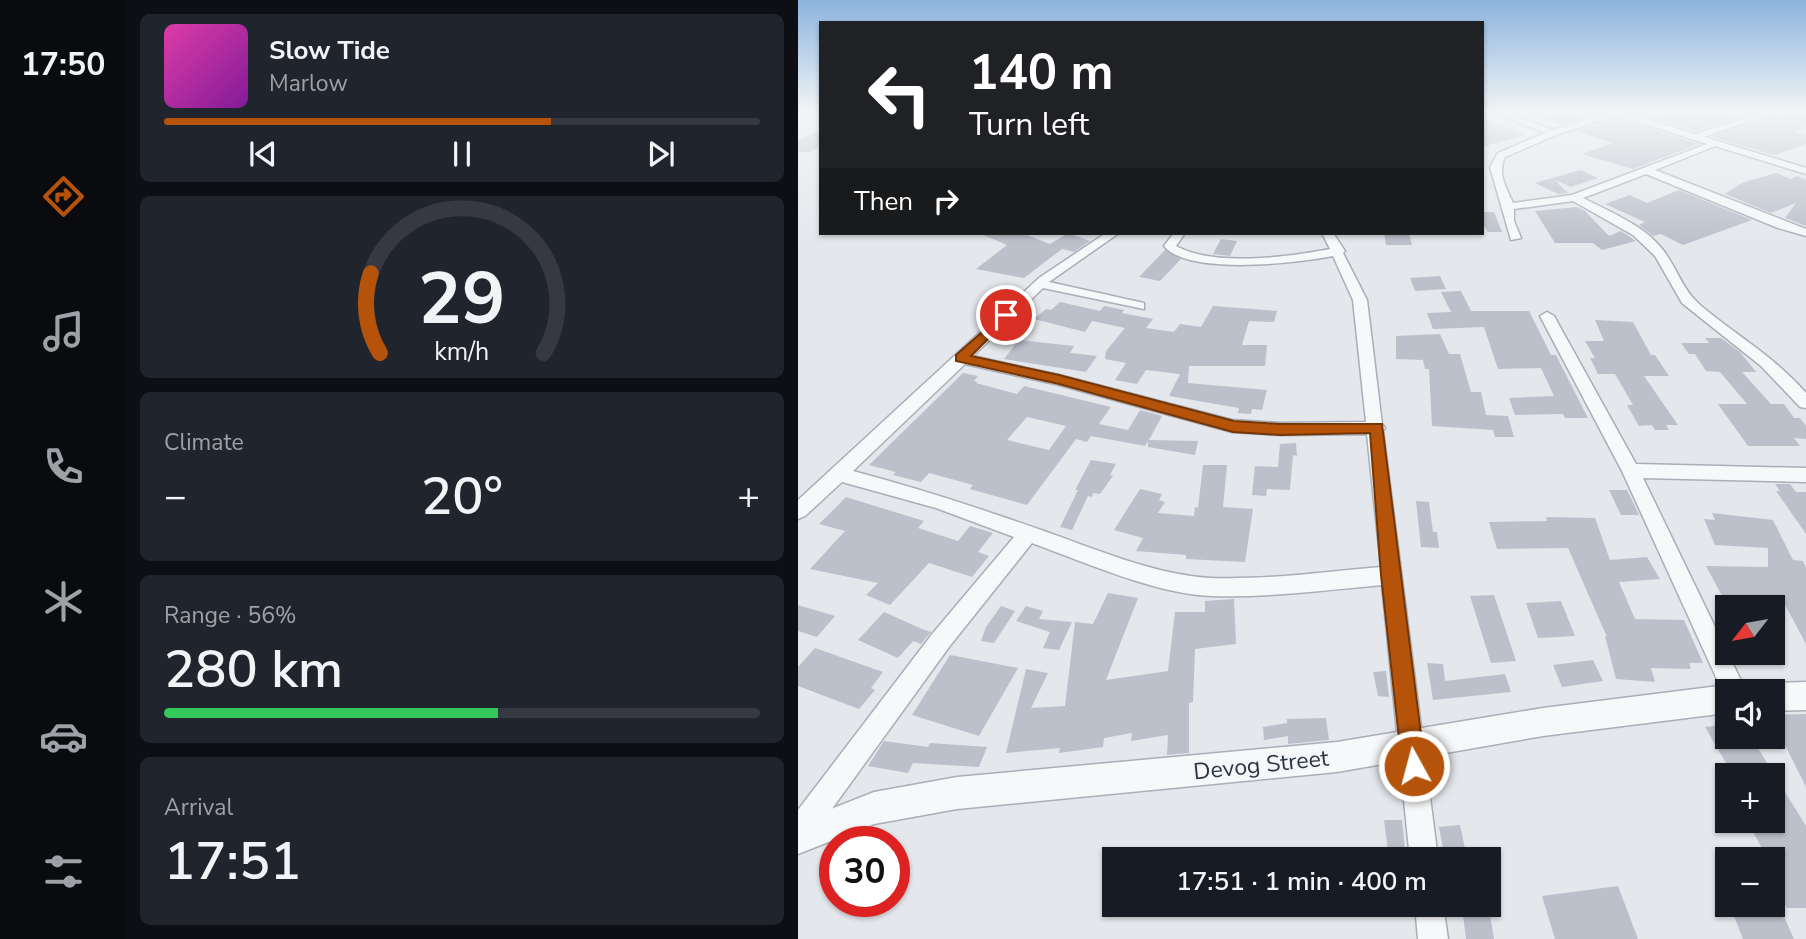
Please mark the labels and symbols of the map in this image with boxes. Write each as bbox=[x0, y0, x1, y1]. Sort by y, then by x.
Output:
pin bbox=[976, 285, 1036, 345]
north arrow bbox=[1715, 595, 1785, 665]
position arrow bbox=[1377, 729, 1451, 803]
street label: Devog Street bbox=[1192, 742, 1331, 788]
speed limit sign: 30 bbox=[819, 826, 910, 917]

